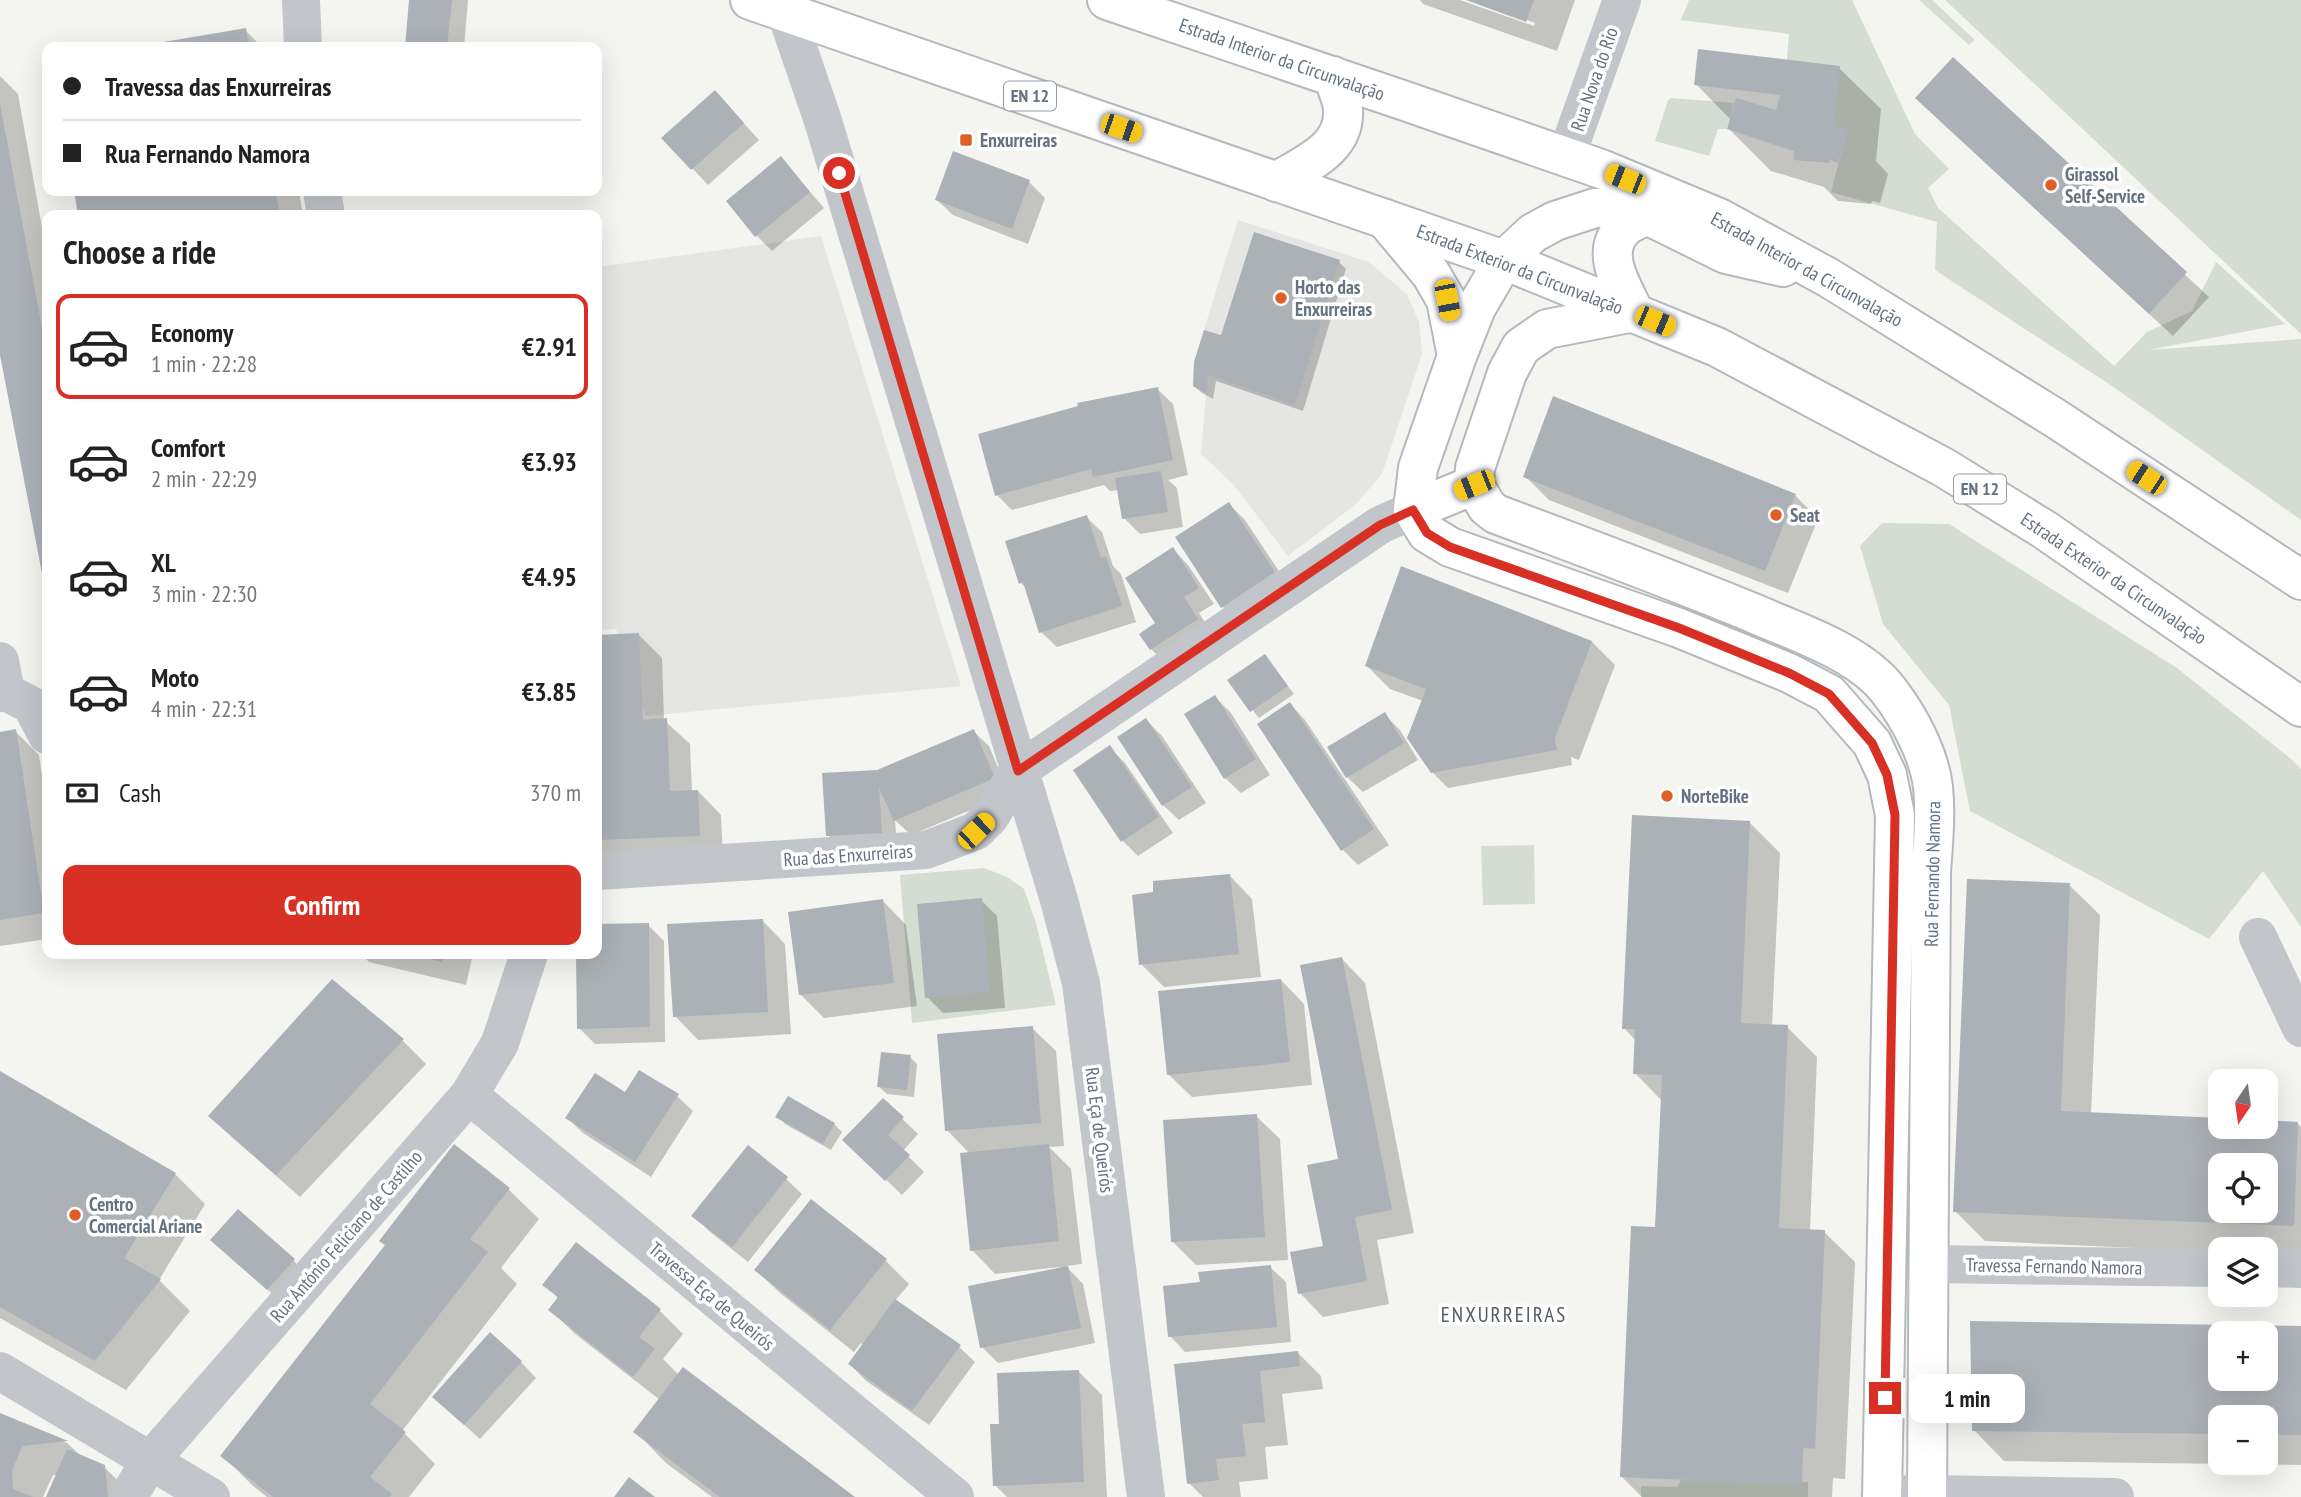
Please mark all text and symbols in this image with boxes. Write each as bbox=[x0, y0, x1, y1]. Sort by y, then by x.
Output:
street label: Estrada Interior da Circunvalação bbox=[1176, 13, 1388, 105]
street label: Rua Nova do Rio bbox=[1565, 24, 1623, 134]
text: Travessa das Enxurreiras bbox=[105, 70, 331, 103]
road number: EN 12 bbox=[1004, 82, 1056, 110]
car bbox=[1098, 111, 1145, 145]
place label: Enxurreiras bbox=[980, 128, 1057, 152]
marker: Enxurreiras bbox=[958, 132, 974, 148]
text: Rua Fernando Namora bbox=[105, 137, 310, 170]
route start bbox=[823, 157, 855, 189]
car bbox=[1602, 161, 1649, 197]
place label: Girassol Self-Service bbox=[2065, 162, 2145, 208]
marker: Girassol Self-Service bbox=[2043, 177, 2059, 193]
street label: Estrada Interior da Circunvalação bbox=[1707, 206, 1907, 332]
street label: Estrada Exterior da Circunvalação bbox=[1413, 219, 1627, 319]
text: Choose a ride bbox=[63, 231, 216, 273]
place label: Horto das Enxurreiras bbox=[1295, 275, 1372, 321]
car bbox=[1433, 277, 1462, 323]
marker: Horto das Enxurreiras bbox=[1273, 290, 1289, 306]
car bbox=[1632, 303, 1679, 339]
icon: car bbox=[67, 315, 130, 378]
text: Economy bbox=[151, 316, 233, 349]
text: €2.91 bbox=[522, 330, 577, 363]
text: 1 min · 22:28 bbox=[151, 349, 257, 378]
icon: car bbox=[67, 430, 130, 493]
text: Comfort bbox=[151, 431, 225, 464]
text: €3.93 bbox=[522, 445, 577, 478]
car bbox=[2123, 458, 2170, 498]
text: 2 min · 22:29 bbox=[151, 464, 257, 493]
car bbox=[1451, 467, 1498, 503]
road number: EN 12 bbox=[1954, 475, 2006, 504]
place label: Seat bbox=[1790, 503, 1820, 527]
marker: Seat bbox=[1768, 507, 1784, 523]
street label: Estrada Exterior da Circunvalação bbox=[2017, 507, 2211, 649]
icon: car bbox=[67, 545, 130, 608]
text: XL bbox=[151, 546, 176, 579]
text: €4.95 bbox=[522, 560, 577, 593]
text: 3 min · 22:30 bbox=[151, 579, 257, 608]
icon: car bbox=[67, 660, 130, 723]
text: Moto bbox=[151, 661, 199, 694]
text: €3.85 bbox=[522, 675, 577, 708]
text: 4 min · 22:31 bbox=[151, 694, 257, 723]
icon: cash bbox=[63, 774, 101, 812]
text: Cash bbox=[119, 776, 161, 809]
text: 370 m bbox=[530, 778, 581, 807]
place label: NorteBike bbox=[1681, 784, 1749, 808]
marker: NorteBike bbox=[1659, 788, 1675, 804]
street label: Rua Fernando Namora bbox=[1919, 801, 1945, 947]
car bbox=[954, 809, 999, 853]
street label: Rua das Enxurreiras bbox=[783, 839, 913, 871]
button: Confirm bbox=[63, 865, 581, 945]
street label: Rua Eça de Queirós bbox=[1080, 1066, 1120, 1194]
north arrow bbox=[2208, 1069, 2278, 1139]
map controls bbox=[2208, 1069, 2278, 1475]
street label: Rua António Feliciano de Castilho bbox=[265, 1145, 427, 1327]
button: locate bbox=[2208, 1153, 2278, 1223]
place label: Centro Comercial Ariane bbox=[89, 1192, 202, 1238]
marker: Centro Comercial Ariane bbox=[67, 1207, 83, 1223]
street label: Travessa Eça de Queirós bbox=[644, 1237, 780, 1355]
button: layers bbox=[2208, 1237, 2278, 1307]
street label: Travessa Fernando Namora bbox=[1966, 1252, 2142, 1280]
district label: ENXURREIRAS bbox=[1441, 1301, 1567, 1328]
button: + bbox=[2208, 1321, 2278, 1391]
callout: 1 min bbox=[1910, 1374, 2025, 1422]
route end bbox=[1869, 1382, 1901, 1414]
text: 1 min bbox=[1944, 1384, 1990, 1413]
button: − bbox=[2208, 1405, 2278, 1475]

